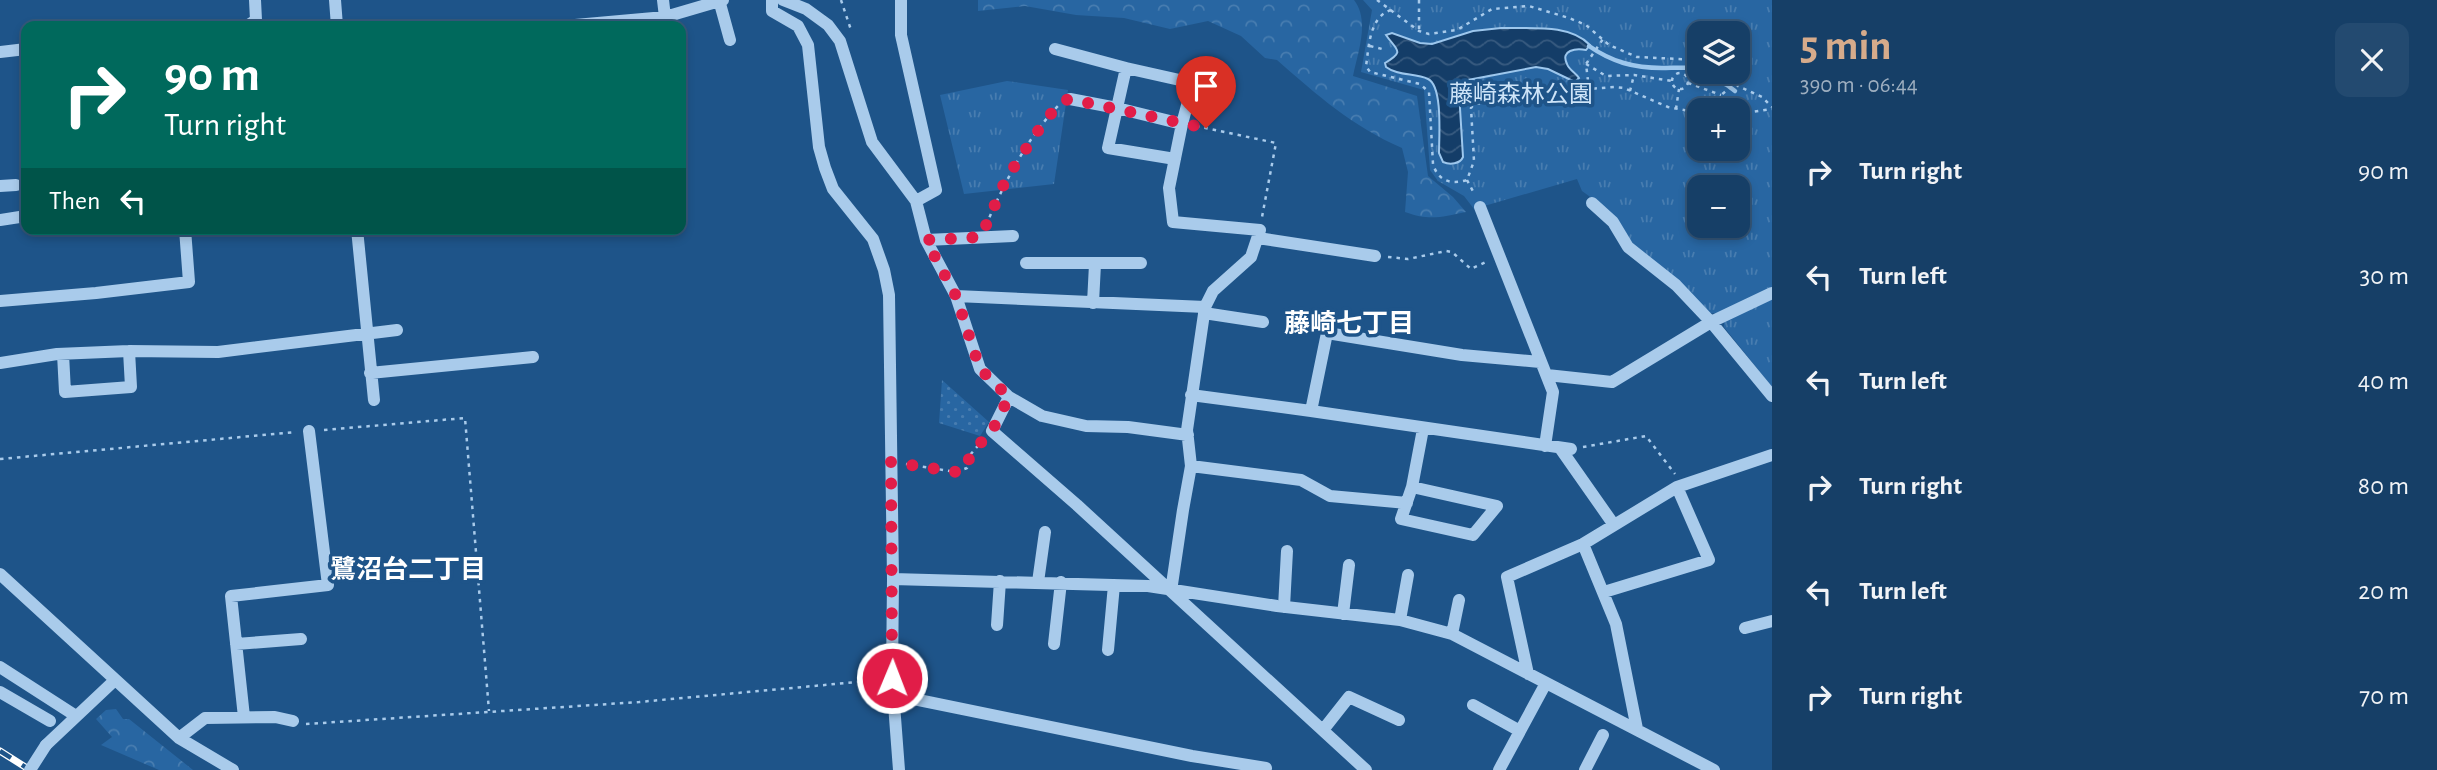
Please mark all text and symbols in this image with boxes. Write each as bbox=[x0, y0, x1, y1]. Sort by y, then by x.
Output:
map controls bbox=[1687, 21, 1750, 238]
button: layers bbox=[1687, 21, 1750, 84]
button: close bbox=[2335, 23, 2409, 97]
text: 5 min bbox=[1800, 25, 1892, 67]
icon: right bbox=[49, 49, 140, 140]
text: 90 m bbox=[164, 51, 260, 100]
pin bbox=[1176, 56, 1236, 128]
icon: arrive bbox=[1187, 67, 1225, 105]
text: 390 m · 06:44 bbox=[1800, 74, 1918, 97]
park label: 藤崎森林公園 bbox=[1449, 81, 1593, 107]
button: + bbox=[1687, 98, 1750, 161]
text: Turn right bbox=[164, 109, 286, 141]
icon: right bbox=[1800, 153, 1838, 191]
text: Turn right bbox=[1859, 158, 1962, 184]
text: 90 m bbox=[2358, 158, 2409, 184]
button: − bbox=[1687, 175, 1750, 238]
icon: left bbox=[114, 182, 152, 220]
text: Then bbox=[49, 188, 100, 214]
icon: left bbox=[1800, 258, 1838, 296]
text: Turn left bbox=[1859, 263, 1947, 289]
text: 30 m bbox=[2359, 263, 2409, 289]
district label: 藤崎七丁目 bbox=[1284, 309, 1414, 337]
icon: left bbox=[1800, 363, 1838, 401]
text: Turn left bbox=[1859, 368, 1947, 394]
text: 40 m bbox=[2358, 368, 2409, 394]
icon: right bbox=[1800, 468, 1838, 506]
text: Turn right bbox=[1859, 473, 1962, 499]
text: 80 m bbox=[2358, 473, 2409, 499]
district label: 鷺沼台二丁目 bbox=[330, 555, 486, 583]
icon: left bbox=[1800, 573, 1838, 611]
text: Turn left bbox=[1859, 578, 1947, 604]
text: 20 m bbox=[2358, 578, 2409, 604]
position arrow bbox=[855, 641, 929, 715]
icon: right bbox=[1800, 678, 1838, 716]
text: Turn right bbox=[1859, 683, 1962, 709]
text: 70 m bbox=[2359, 683, 2409, 709]

